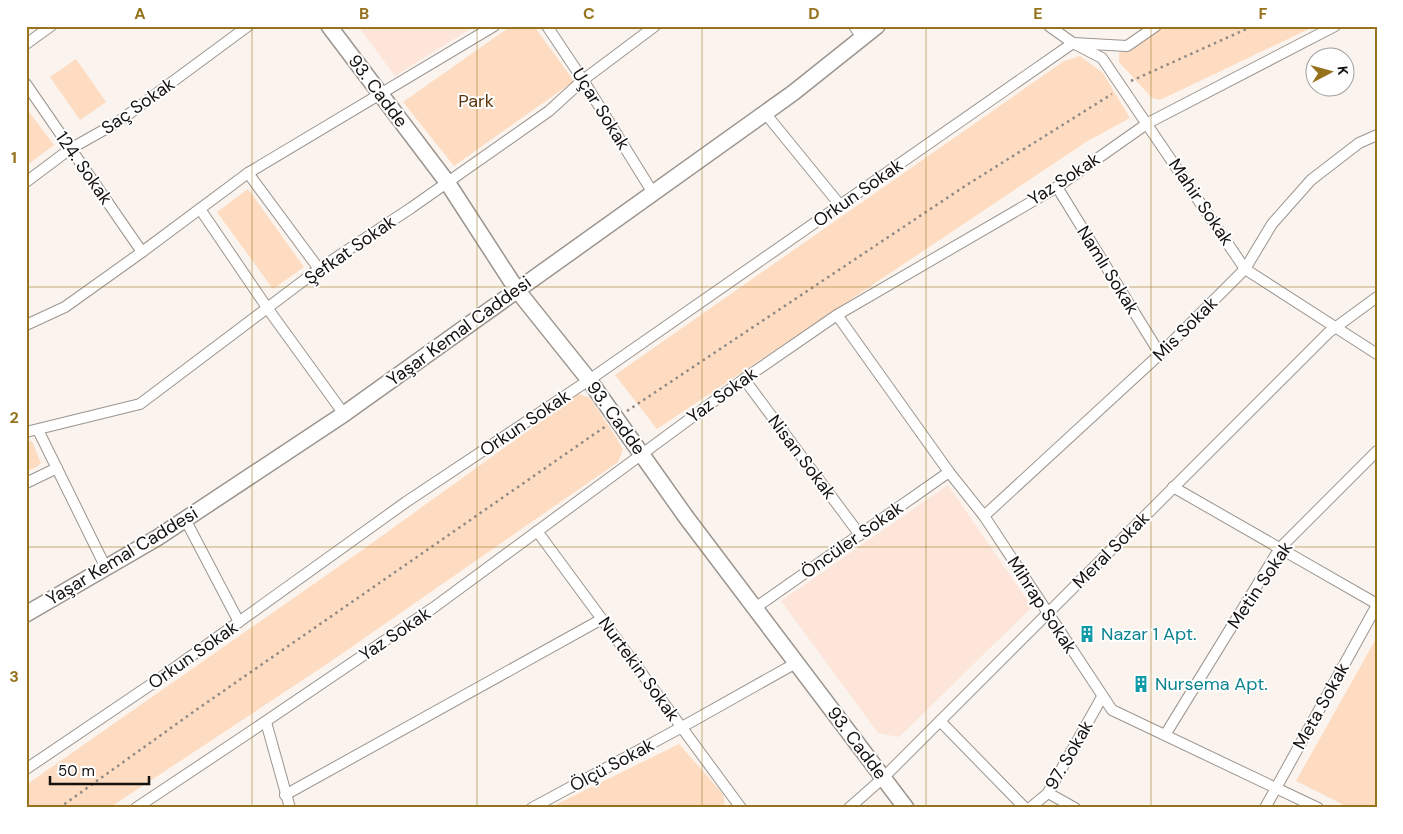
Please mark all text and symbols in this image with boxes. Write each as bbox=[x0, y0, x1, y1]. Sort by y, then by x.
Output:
text: A bbox=[134, 3, 146, 24]
text: B bbox=[359, 3, 369, 24]
text: C bbox=[583, 3, 595, 24]
text: D bbox=[808, 3, 820, 24]
text: E bbox=[1033, 3, 1043, 24]
text: F bbox=[1259, 3, 1268, 24]
north arrow bbox=[1306, 48, 1356, 98]
street label: 93. Cadde bbox=[343, 50, 413, 132]
street label: Uçar Sokak bbox=[566, 63, 636, 155]
text: K bbox=[1333, 65, 1352, 76]
street label: Saç Sokak bbox=[97, 72, 179, 140]
park label: Park bbox=[458, 89, 494, 113]
street label: 124. Sokak bbox=[50, 127, 118, 209]
text: 1 bbox=[11, 147, 17, 168]
street label: Yaz Sokak bbox=[1024, 147, 1104, 211]
street label: Orkun Sokak bbox=[808, 153, 908, 233]
street label: Mahir Sokak bbox=[1163, 154, 1239, 250]
street label: Şefkat Sokak bbox=[300, 210, 400, 290]
street label: Namlı Sokak bbox=[1071, 221, 1145, 319]
street label: Yaşar Kemal Caddesi bbox=[382, 270, 536, 392]
street label: Mis Sokak bbox=[1147, 291, 1223, 367]
street label: Yaz Sokak bbox=[682, 362, 762, 428]
street label: 93. Cadde bbox=[581, 376, 651, 460]
street label: Orkun Sokak bbox=[475, 384, 575, 462]
text: 2 bbox=[9, 407, 19, 428]
street label: Nisan Sokak bbox=[762, 410, 842, 504]
street label: Öncüler Sokak bbox=[796, 496, 908, 584]
street label: Yaşar Kemal Caddesi bbox=[42, 501, 202, 611]
street label: Meral Sokak bbox=[1067, 506, 1155, 594]
street label: Metin Sokak bbox=[1222, 537, 1298, 633]
street label: Mihrap Sokak bbox=[1002, 552, 1082, 658]
street label: Yaz Sokak bbox=[355, 601, 435, 667]
street label: Nurtekin Sokak bbox=[593, 612, 685, 726]
street label: Orkun Sokak bbox=[143, 615, 243, 695]
place label: Nazar 1 Apt. bbox=[1101, 622, 1197, 646]
building icon: Nazar 1 Apt. bbox=[1077, 624, 1097, 644]
street label: Meta Sokak bbox=[1287, 658, 1355, 754]
text: 3 bbox=[9, 666, 19, 687]
place label: Nursema Apt. bbox=[1155, 672, 1268, 696]
building icon: Nursema Apt. bbox=[1131, 674, 1151, 694]
street label: 93. Cadde bbox=[822, 702, 892, 784]
street label: 97. Sokak bbox=[1039, 716, 1099, 794]
street label: Ölçü Sokak bbox=[566, 733, 658, 797]
scale bar bbox=[50, 754, 149, 786]
text: 50 m bbox=[58, 761, 95, 781]

